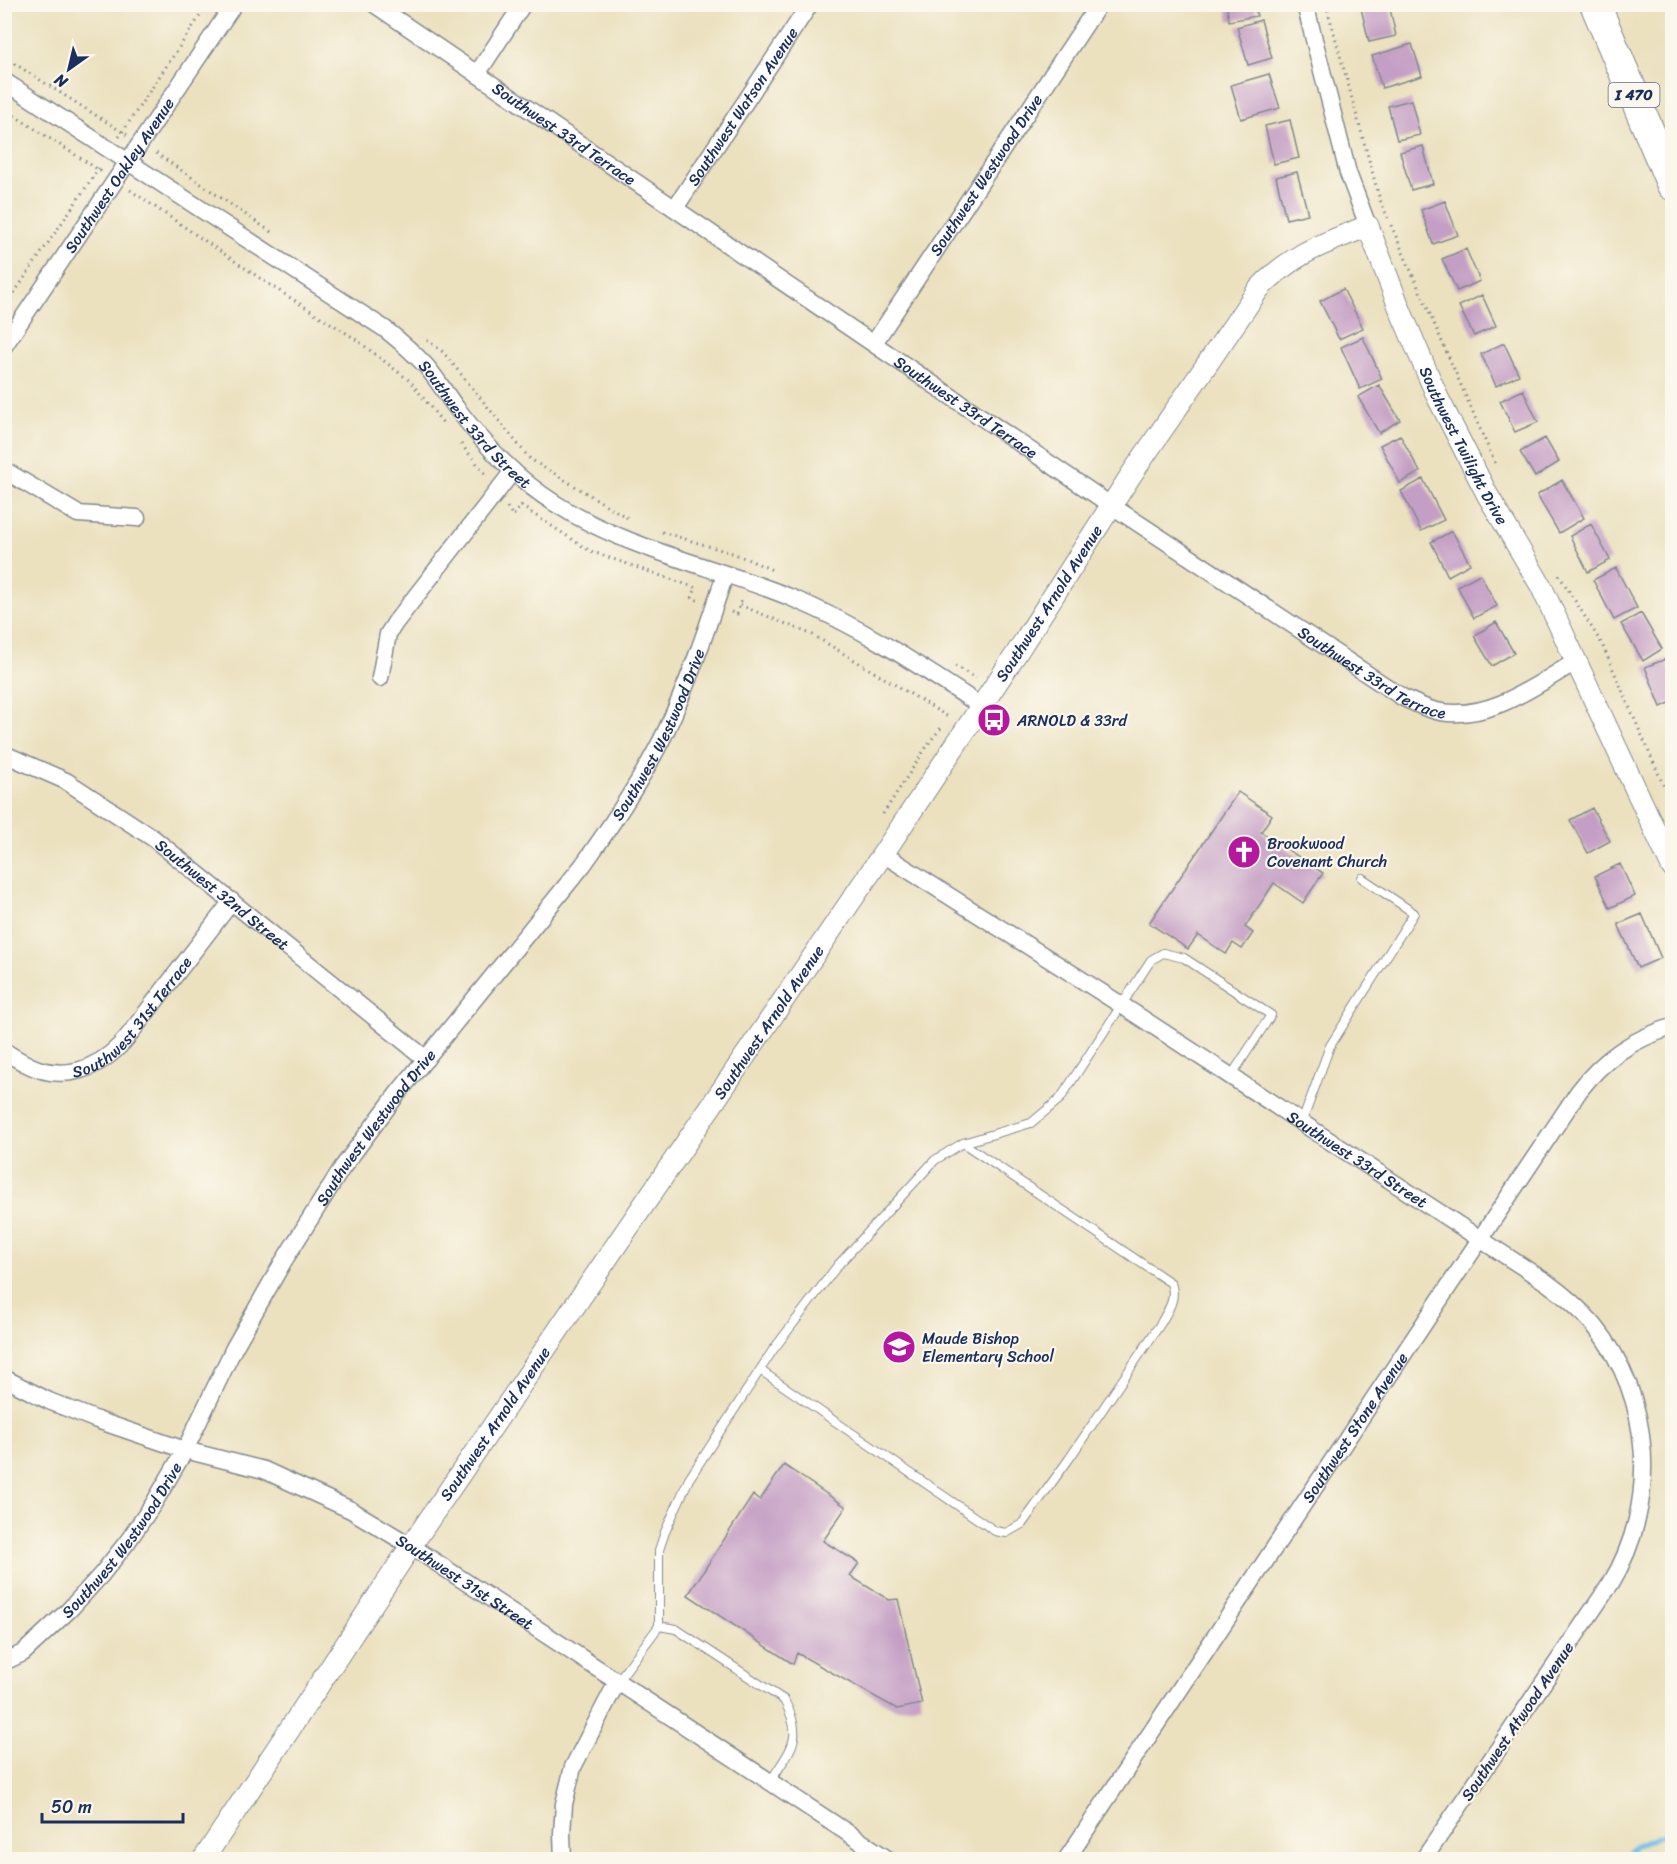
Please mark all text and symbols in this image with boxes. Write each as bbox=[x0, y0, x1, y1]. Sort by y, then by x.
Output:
street label: Southwest Watson Avenue bbox=[679, 21, 806, 192]
north arrow bbox=[39, 39, 99, 99]
text: N bbox=[47, 65, 74, 97]
street label: Southwest 33rd Terrace bbox=[486, 74, 642, 193]
road number: I 470 bbox=[1608, 83, 1660, 107]
street label: Southwest Westwood Drive bbox=[922, 88, 1051, 262]
street label: Southwest Oakley Avenue bbox=[56, 91, 182, 259]
street label: Southwest 33rd Terrace bbox=[888, 348, 1044, 467]
street label: Southwest 33rd Street bbox=[411, 352, 538, 496]
street label: Southwest Twilight Drive bbox=[1411, 361, 1516, 531]
street label: Southwest Arnold Avenue bbox=[987, 519, 1111, 688]
street label: Southwest 33rd Terrace bbox=[1292, 618, 1448, 728]
street label: Southwest Westwood Drive bbox=[603, 644, 713, 827]
bus stop icon: ARNOLD & 33rd bbox=[976, 702, 1012, 738]
place label: ARNOLD & 33rd bbox=[1016, 706, 1128, 735]
place label: Brookwood Covenant Church bbox=[1267, 829, 1387, 876]
street label: Southwest 32nd Street bbox=[149, 831, 296, 958]
church icon: Brookwood Covenant Church bbox=[1226, 834, 1262, 870]
street label: Southwest Arnold Avenue bbox=[706, 939, 832, 1106]
street label: Southwest 31st Terrace bbox=[69, 950, 200, 1087]
street label: Southwest Westwood Drive bbox=[308, 1042, 444, 1212]
street label: Southwest 33rd Street bbox=[1281, 1103, 1433, 1216]
place label: Maude Bishop Elementary School bbox=[922, 1324, 1054, 1371]
school or university icon: Maude Bishop Elementary School bbox=[881, 1329, 917, 1365]
street label: Southwest Arnold Avenue bbox=[432, 1340, 558, 1507]
street label: Southwest Stone Avenue bbox=[1294, 1346, 1416, 1509]
street label: Southwest Westwood Drive bbox=[54, 1456, 190, 1626]
street label: Southwest 31st Street bbox=[390, 1526, 540, 1638]
street label: Southwest Atwood Avenue bbox=[1453, 1636, 1582, 1807]
scale bar bbox=[42, 1786, 183, 1824]
text: 50 m bbox=[51, 1791, 92, 1823]

